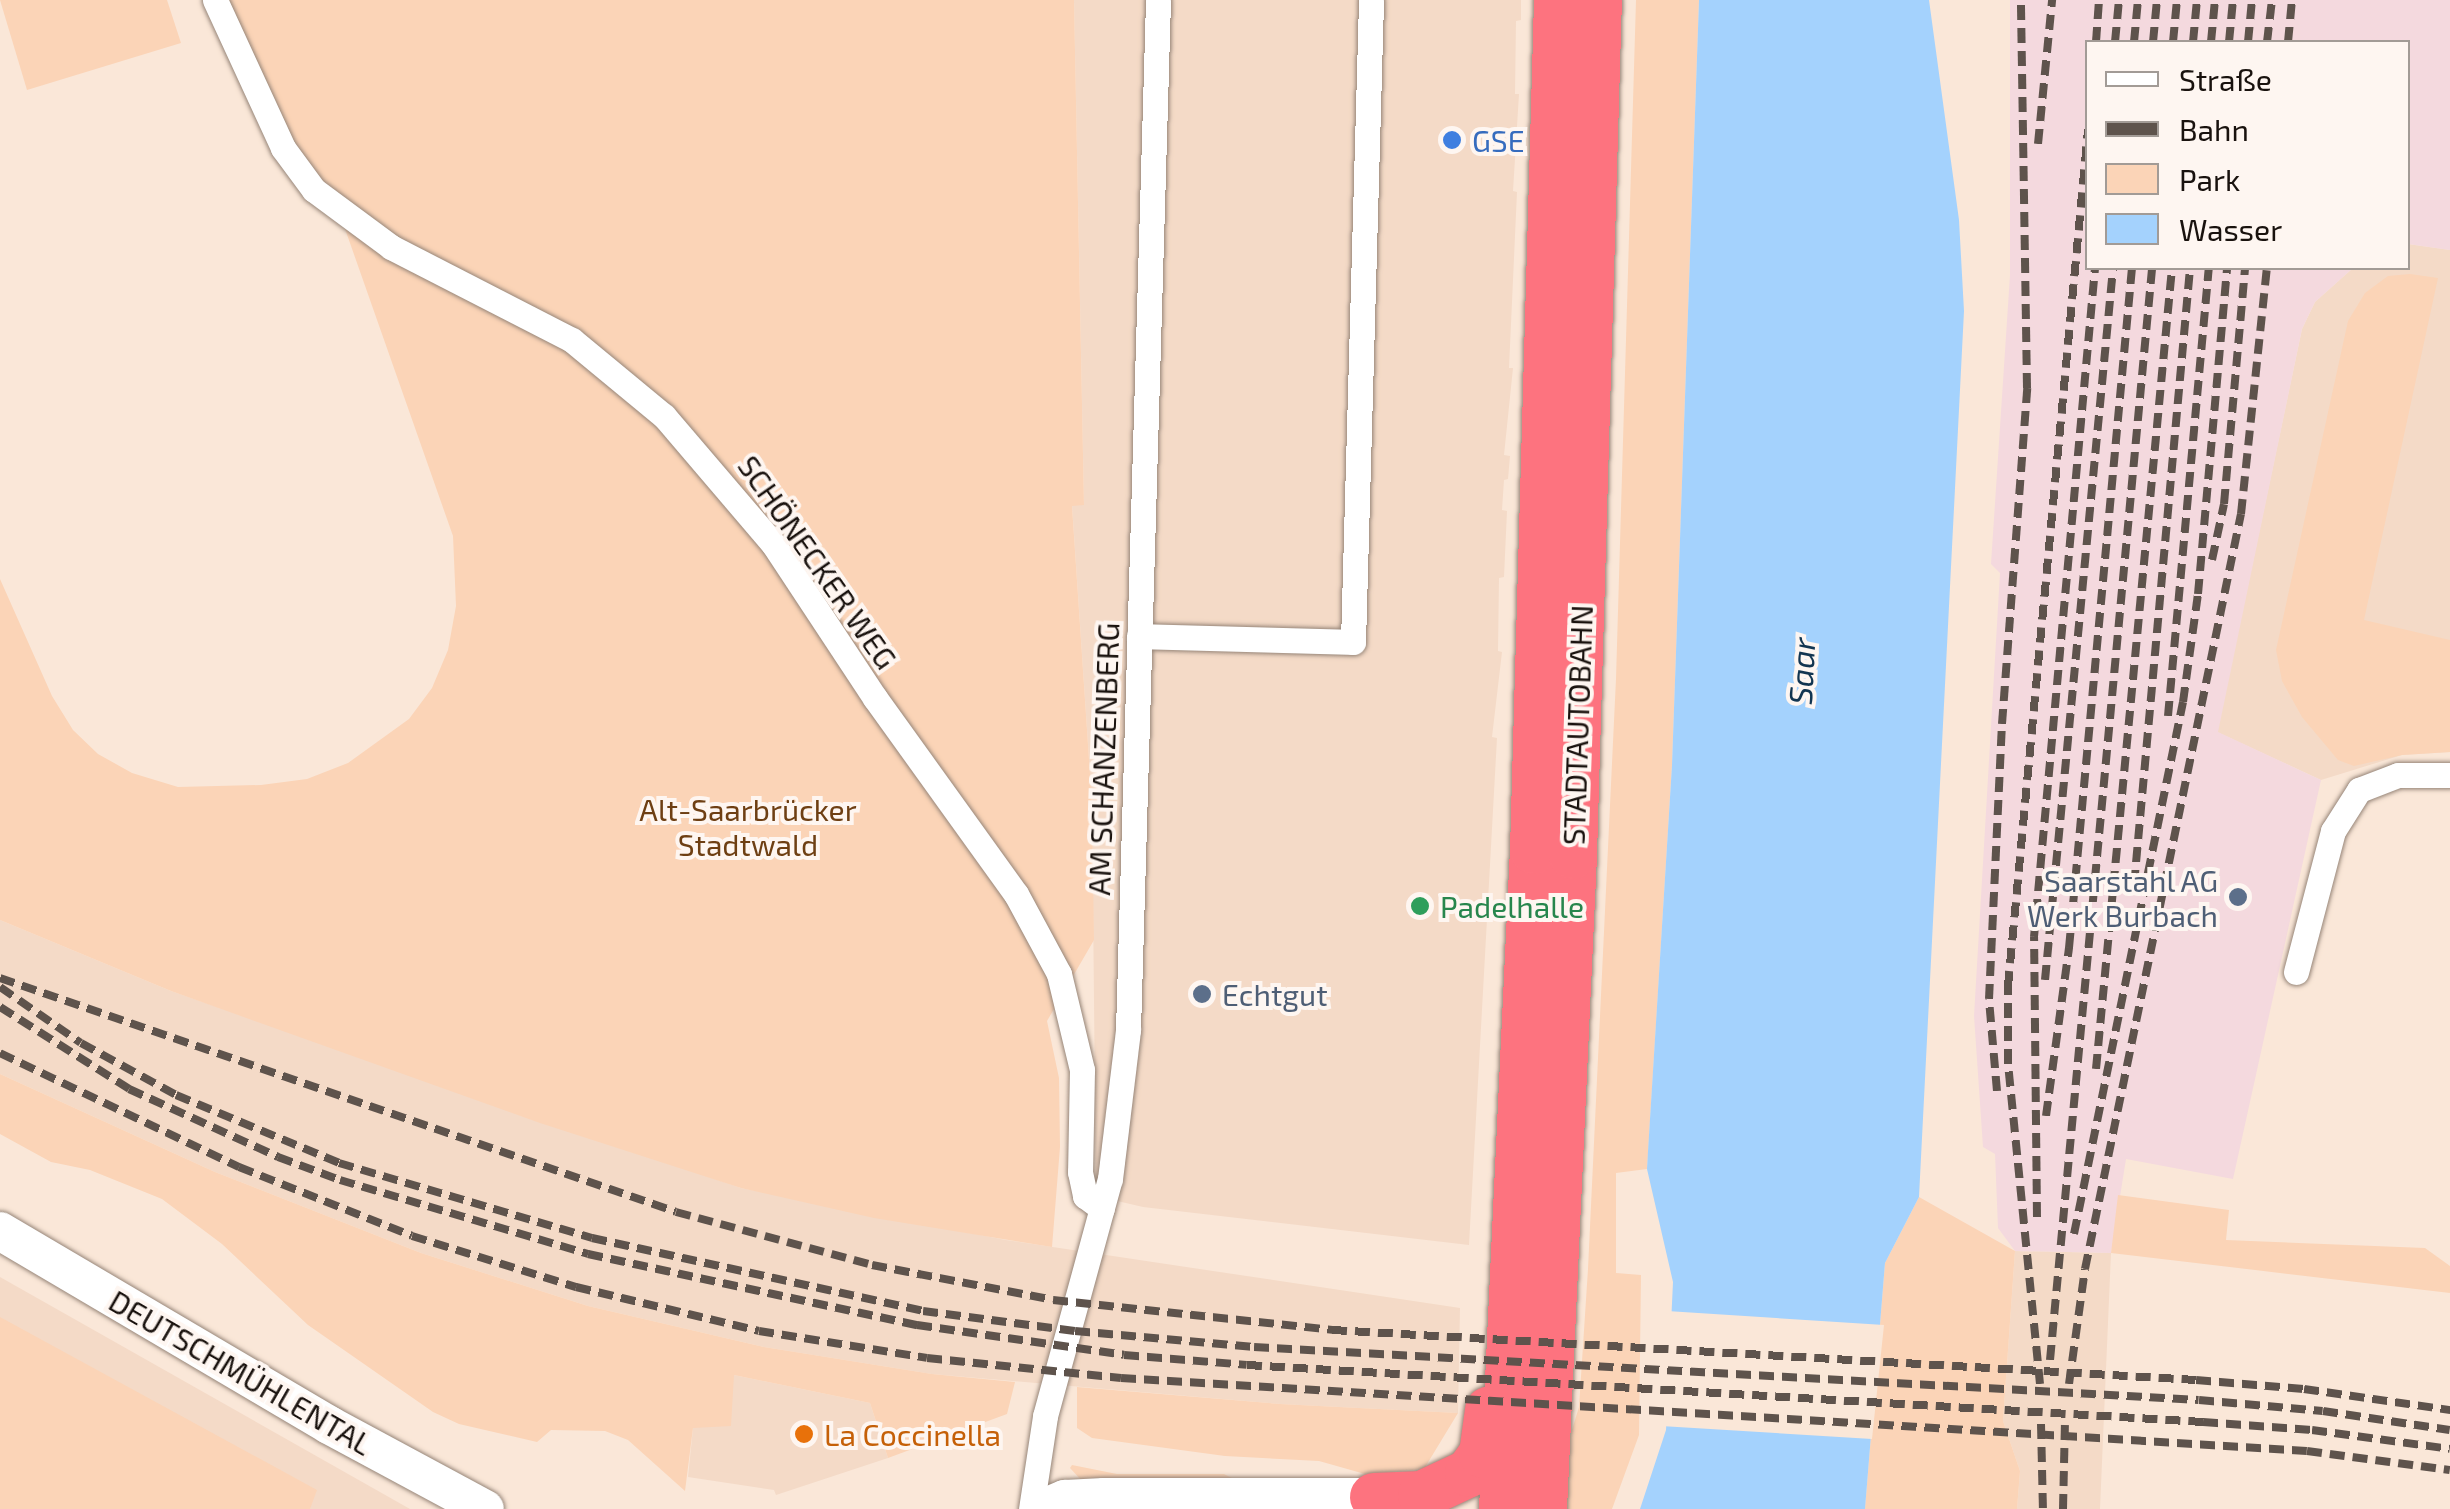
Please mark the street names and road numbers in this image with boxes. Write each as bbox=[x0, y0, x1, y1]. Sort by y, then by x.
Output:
street label: SCHÖNECKER WEG bbox=[731, 448, 905, 676]
street label: STADTAUTOBAHN bbox=[1555, 604, 1599, 846]
street label: AM SCHANZENBERG bbox=[1080, 622, 1126, 896]
street label: DEUTSCHMÜHLENTAL bbox=[103, 1282, 379, 1462]

